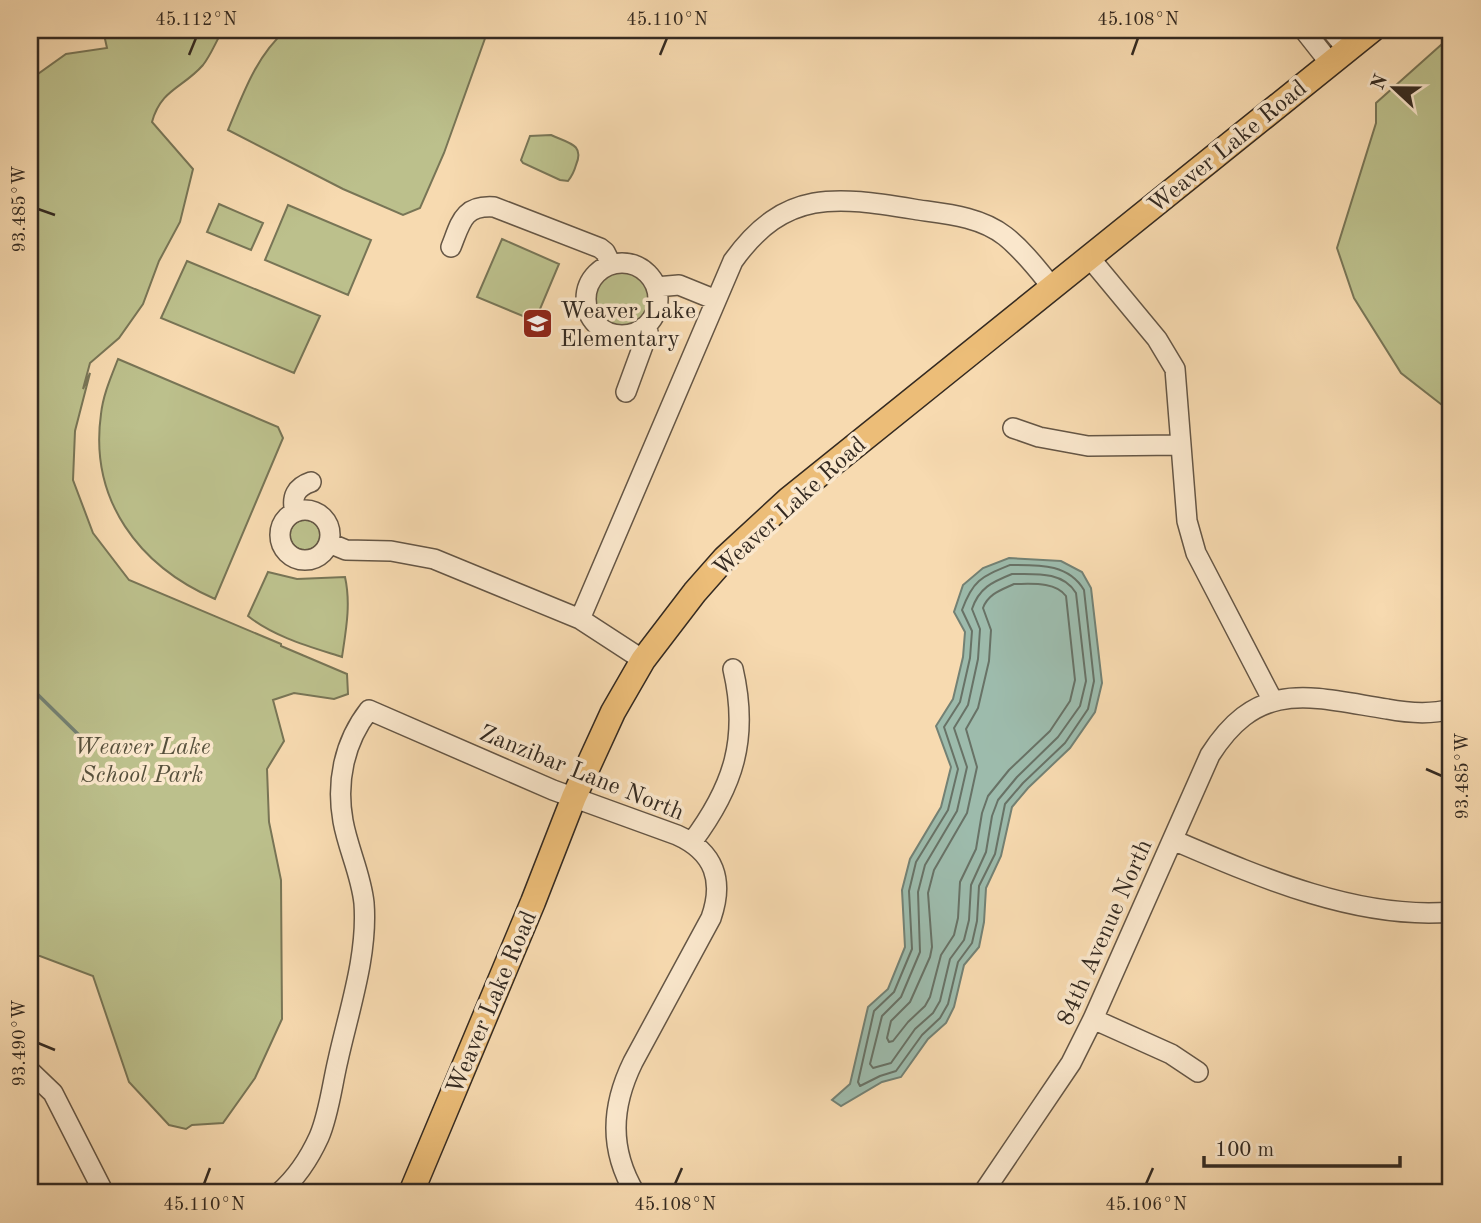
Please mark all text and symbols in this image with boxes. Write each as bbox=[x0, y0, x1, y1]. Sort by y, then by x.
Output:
text: 45.112°N bbox=[155, 11, 237, 29]
text: 45.110°N bbox=[626, 11, 708, 29]
text: 45.108°N bbox=[1097, 11, 1179, 29]
north arrow bbox=[1358, 52, 1428, 122]
text: N bbox=[1369, 72, 1392, 93]
street label: Weaver Lake Road bbox=[1144, 76, 1312, 219]
text: 93.485°W bbox=[11, 166, 29, 252]
place label: Weaver Lake Elementary bbox=[560, 300, 696, 352]
school or university icon: Weaver Lake Elementary bbox=[520, 307, 554, 341]
street label: Weaver Lake Road bbox=[709, 433, 871, 582]
street label: Zanzibar Lane North bbox=[475, 722, 687, 826]
text: 93.485°W bbox=[1454, 733, 1472, 819]
park label: Weaver Lake School Park bbox=[74, 736, 211, 788]
street label: 84th Avenue North bbox=[1054, 836, 1158, 1029]
street label: Weaver Lake Road bbox=[443, 908, 542, 1098]
text: 93.490°W bbox=[11, 1000, 29, 1086]
scale bar bbox=[1204, 1125, 1400, 1169]
text: 100 m bbox=[1215, 1140, 1274, 1161]
text: 45.110°N bbox=[163, 1196, 245, 1214]
text: 45.108°N bbox=[634, 1196, 716, 1214]
text: 45.106°N bbox=[1105, 1196, 1187, 1214]

